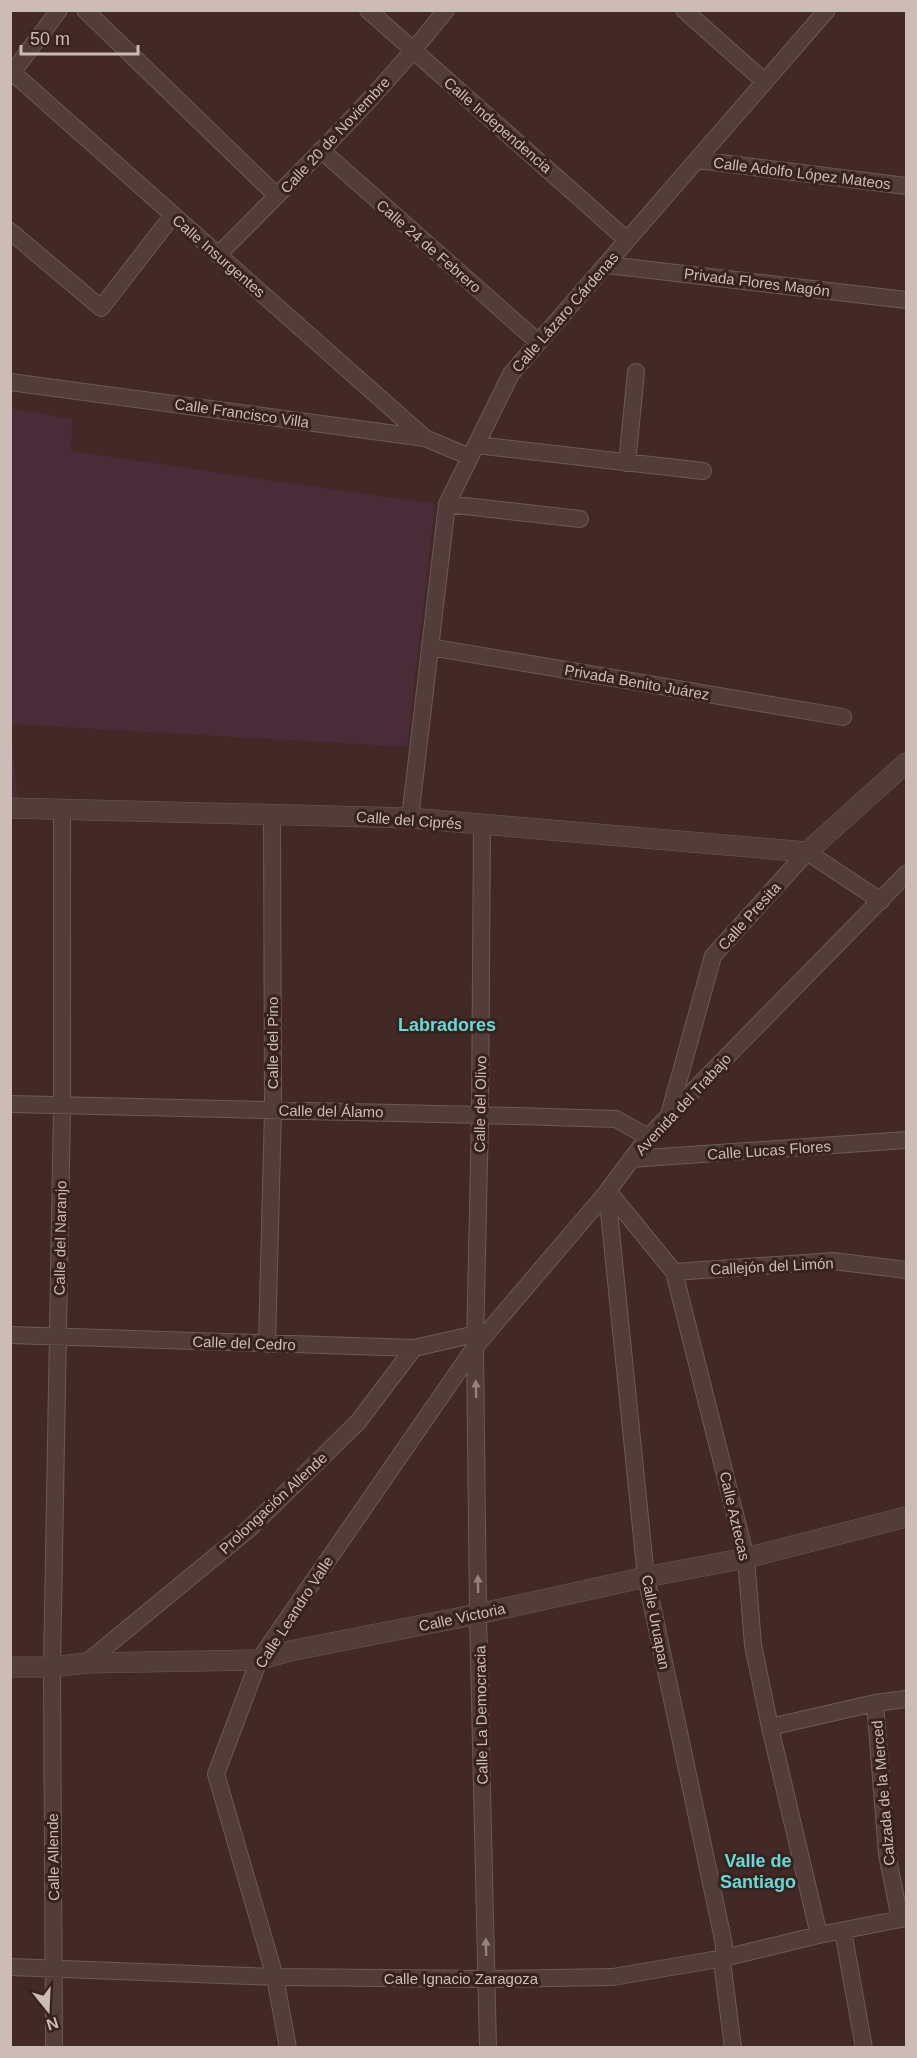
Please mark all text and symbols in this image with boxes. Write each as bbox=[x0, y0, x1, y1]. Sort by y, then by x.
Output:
scale bar bbox=[21, 18, 138, 56]
text: 50 m bbox=[30, 29, 70, 49]
street label: Calle 20 de Noviembre bbox=[277, 73, 393, 197]
street label: Calle Independencia bbox=[441, 74, 556, 177]
street label: Calle Adolfo López Mateos bbox=[712, 154, 892, 192]
street label: Calle 24 de Febrero bbox=[373, 196, 485, 296]
street label: Calle Insurgentes bbox=[169, 211, 269, 301]
street label: Calle Lázaro Cárdenas bbox=[508, 249, 622, 375]
street label: Privada Flores Magón bbox=[683, 265, 831, 299]
street label: Calle Francisco Villa bbox=[174, 395, 311, 431]
street label: Privada Benito Juárez bbox=[563, 661, 711, 703]
street label: Calle del Ciprés bbox=[356, 808, 462, 832]
street label: Calle Presita bbox=[714, 878, 784, 953]
street label: Calle del Pino bbox=[264, 997, 281, 1089]
district label: Labradores bbox=[398, 1015, 496, 1035]
street label: Avenida del Trabajo bbox=[632, 1050, 734, 1158]
street label: Calle del Olivo bbox=[471, 1055, 489, 1153]
street label: Calle del Álamo bbox=[278, 1102, 384, 1120]
street label: Calle Lucas Flores bbox=[706, 1137, 832, 1163]
street label: Calle del Naranjo bbox=[50, 1180, 70, 1296]
street label: Callejón del Limón bbox=[710, 1254, 834, 1278]
street label: Calle del Cedro bbox=[192, 1333, 296, 1353]
one-way arrow bbox=[471, 1380, 481, 1399]
street label: Prolongación Allende bbox=[216, 1449, 330, 1557]
street label: Calle Aztecas bbox=[716, 1470, 754, 1562]
street label: Calle Leandro Valle bbox=[252, 1553, 336, 1671]
street label: Calle Uruapan bbox=[639, 1573, 673, 1671]
one-way arrow bbox=[473, 1575, 483, 1594]
street label: Calle Victoria bbox=[417, 1599, 507, 1634]
street label: Calle La Democracia bbox=[471, 1645, 491, 1785]
street label: Calzada de la Merced bbox=[868, 1720, 898, 1866]
street label: Calle Allende bbox=[44, 1813, 62, 1901]
district label: Valle de Santiago bbox=[720, 1851, 796, 1892]
one-way arrow bbox=[481, 1938, 491, 1957]
street label: Calle Ignacio Zaragoza bbox=[384, 1970, 539, 1987]
north arrow bbox=[18, 1980, 78, 2040]
text: N bbox=[44, 2014, 61, 2034]

